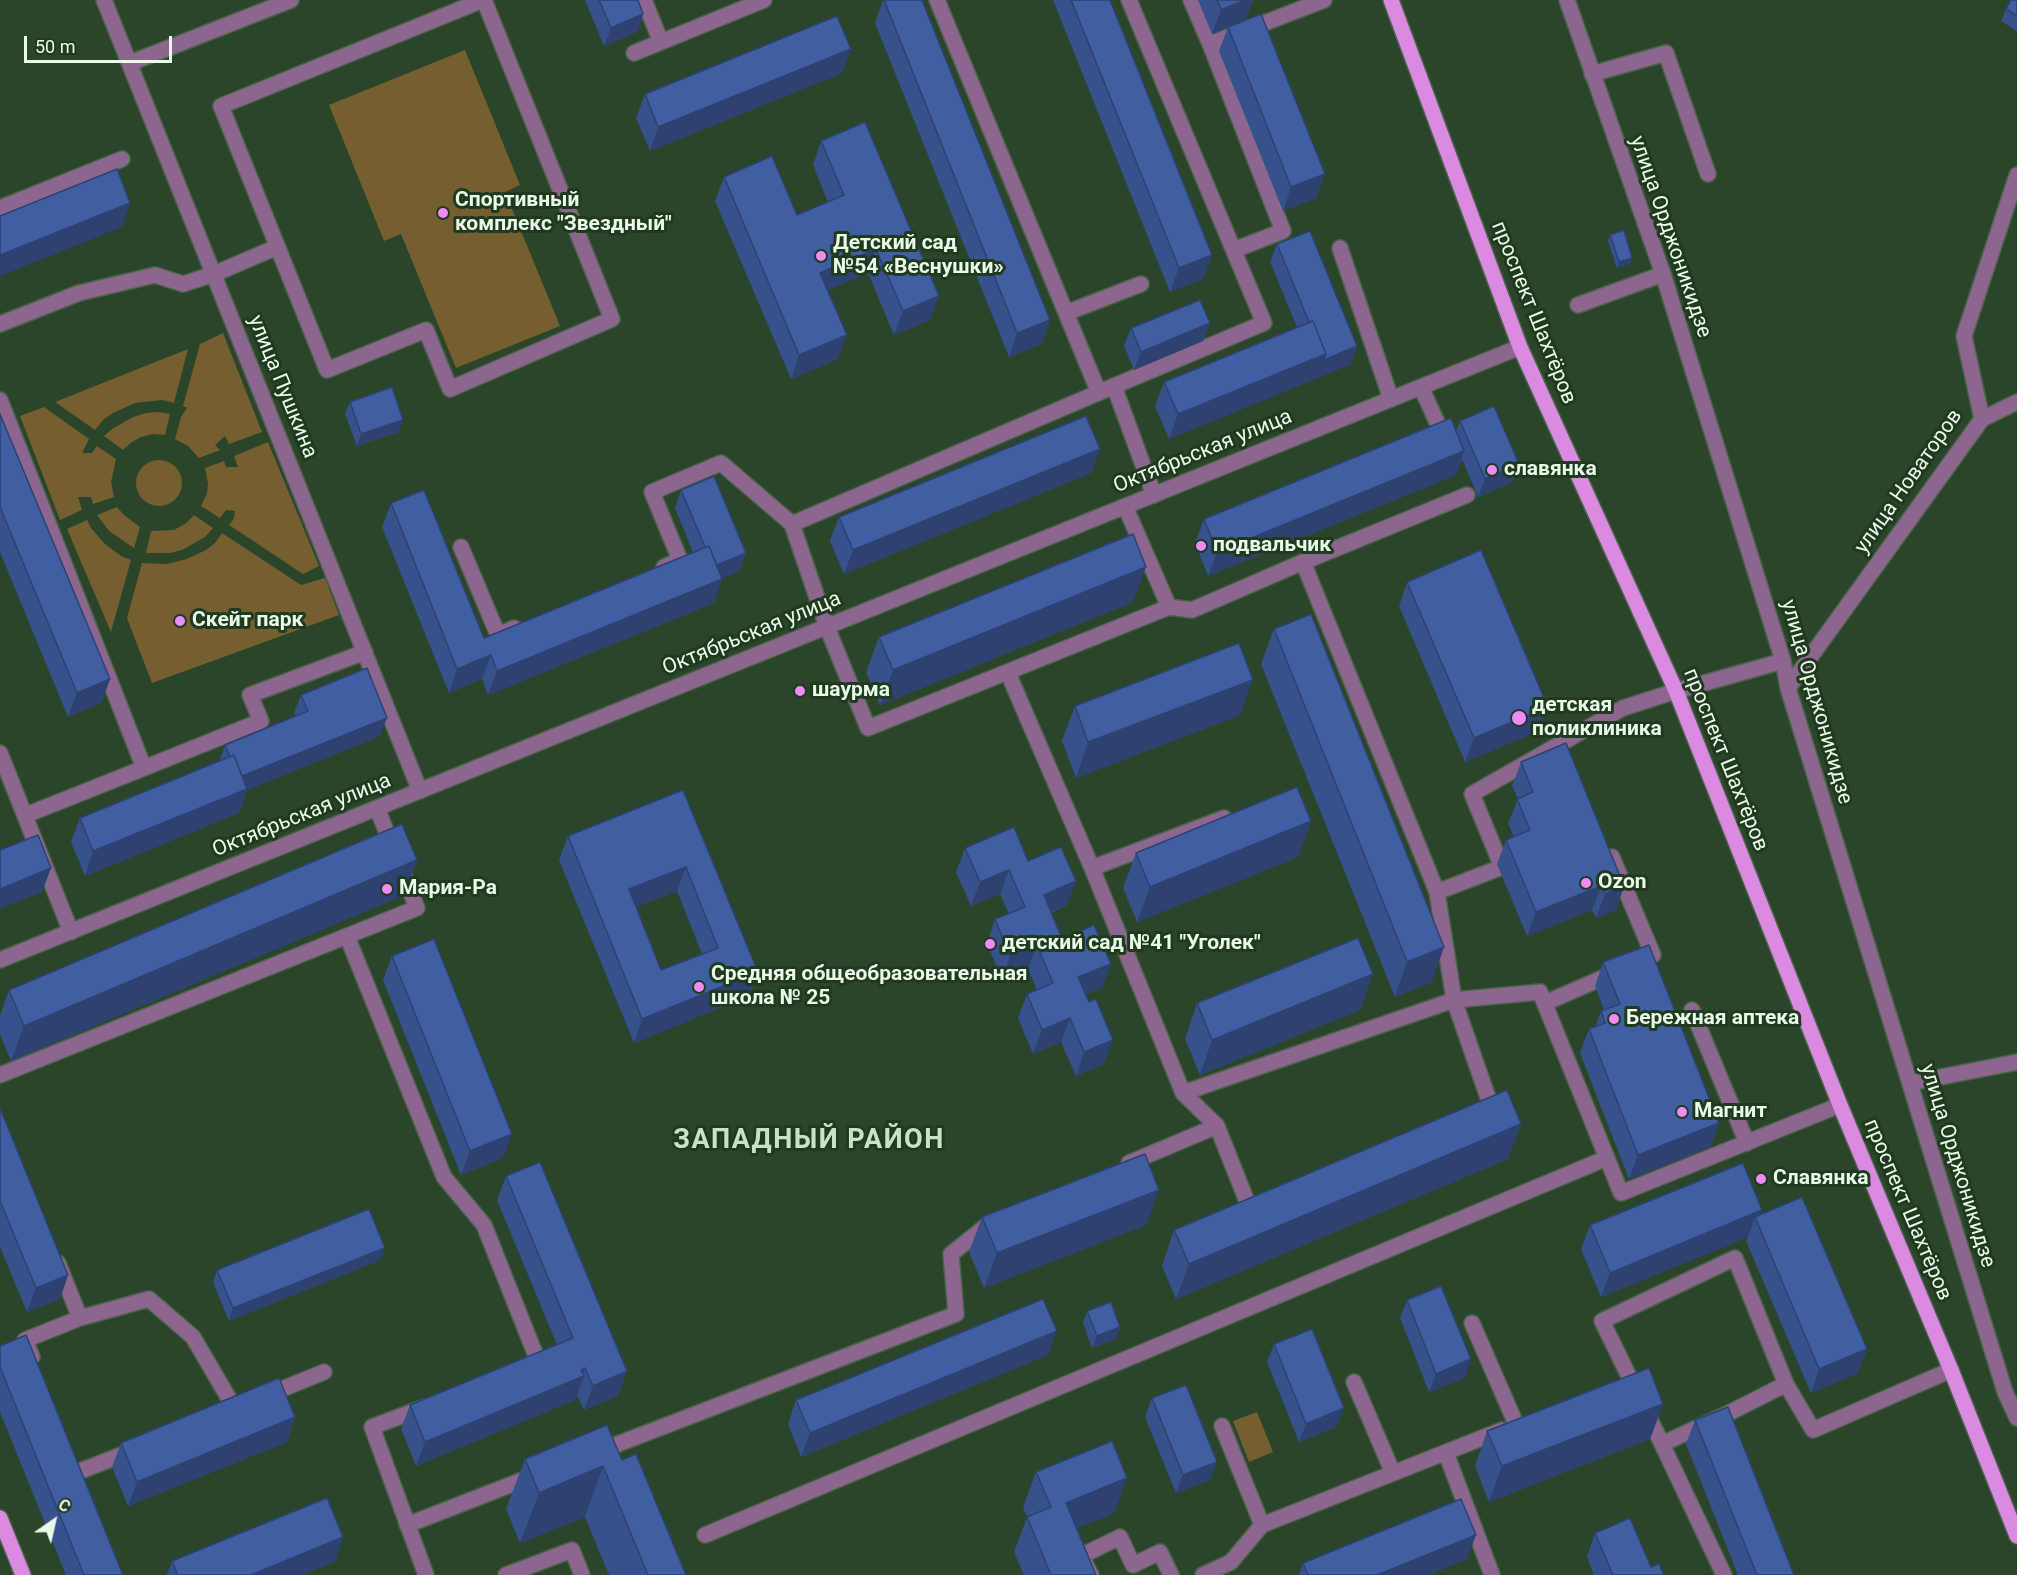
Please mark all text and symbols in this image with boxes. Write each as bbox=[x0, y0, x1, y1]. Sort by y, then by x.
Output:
scale bar bbox=[27, 24, 176, 62]
text: 50 m bbox=[35, 36, 75, 57]
street label: улица Орджоникидзе bbox=[1624, 133, 1716, 341]
place label: Спортивный комплекс "Звездный" bbox=[455, 188, 672, 238]
marker: Спортивный комплекс "Звездный" bbox=[436, 206, 450, 220]
street label: проспект Шахтёров bbox=[1485, 218, 1581, 408]
place label: Детский сад №54 «Веснушки» bbox=[833, 231, 1004, 281]
marker: Детский сад №54 «Веснушки» bbox=[814, 249, 828, 263]
street label: улица Пушкина bbox=[242, 312, 322, 462]
street label: Октябрьская улица bbox=[1110, 405, 1296, 499]
street label: улица Новаторов bbox=[1850, 405, 1968, 559]
place label: славянка bbox=[1504, 457, 1597, 483]
marker: славянка bbox=[1485, 463, 1499, 477]
place label: подвальчик bbox=[1213, 533, 1331, 559]
marker: подвальчик bbox=[1194, 539, 1208, 553]
street label: Октябрьская улица bbox=[659, 587, 845, 681]
street label: улица Орджоникидзе bbox=[1775, 597, 1857, 807]
place label: Скейт парк bbox=[192, 608, 303, 634]
marker: Скейт парк bbox=[173, 614, 187, 628]
street label: проспект Шахтёров bbox=[1677, 665, 1773, 855]
place label: шаурма bbox=[812, 678, 890, 704]
marker: шаурма bbox=[793, 684, 807, 698]
place label: детская поликлиника bbox=[1532, 693, 1662, 743]
marker: детская поликлиника bbox=[1510, 709, 1528, 727]
street label: Октябрьская улица bbox=[209, 769, 395, 863]
place label: Ozon bbox=[1598, 870, 1647, 896]
place label: Мария-Ра bbox=[399, 876, 497, 902]
marker: Ozon bbox=[1579, 876, 1593, 890]
marker: Мария-Ра bbox=[380, 882, 394, 896]
place label: детский сад №41 "Уголек" bbox=[1002, 931, 1261, 957]
marker: детский сад №41 "Уголек" bbox=[983, 937, 997, 951]
place label: Средняя общеобразовательная школа № 25 bbox=[711, 962, 1028, 1012]
marker: Средняя общеобразовательная школа № 25 bbox=[692, 980, 706, 994]
place label: Бережная аптека bbox=[1626, 1006, 1799, 1032]
marker: Бережная аптека bbox=[1607, 1012, 1621, 1026]
street label: улица Орджоникидзе bbox=[1914, 1061, 2000, 1271]
place label: Магнит bbox=[1694, 1099, 1767, 1125]
marker: Магнит bbox=[1675, 1105, 1689, 1119]
street label: проспект Шахтёров bbox=[1857, 1116, 1957, 1304]
district label: ЗАПАДНЫЙ РАЙОН bbox=[673, 1125, 945, 1157]
place label: Славянка bbox=[1773, 1166, 1868, 1192]
marker: Славянка bbox=[1754, 1172, 1768, 1186]
north arrow bbox=[24, 1491, 84, 1551]
text: С bbox=[55, 1495, 74, 1516]

